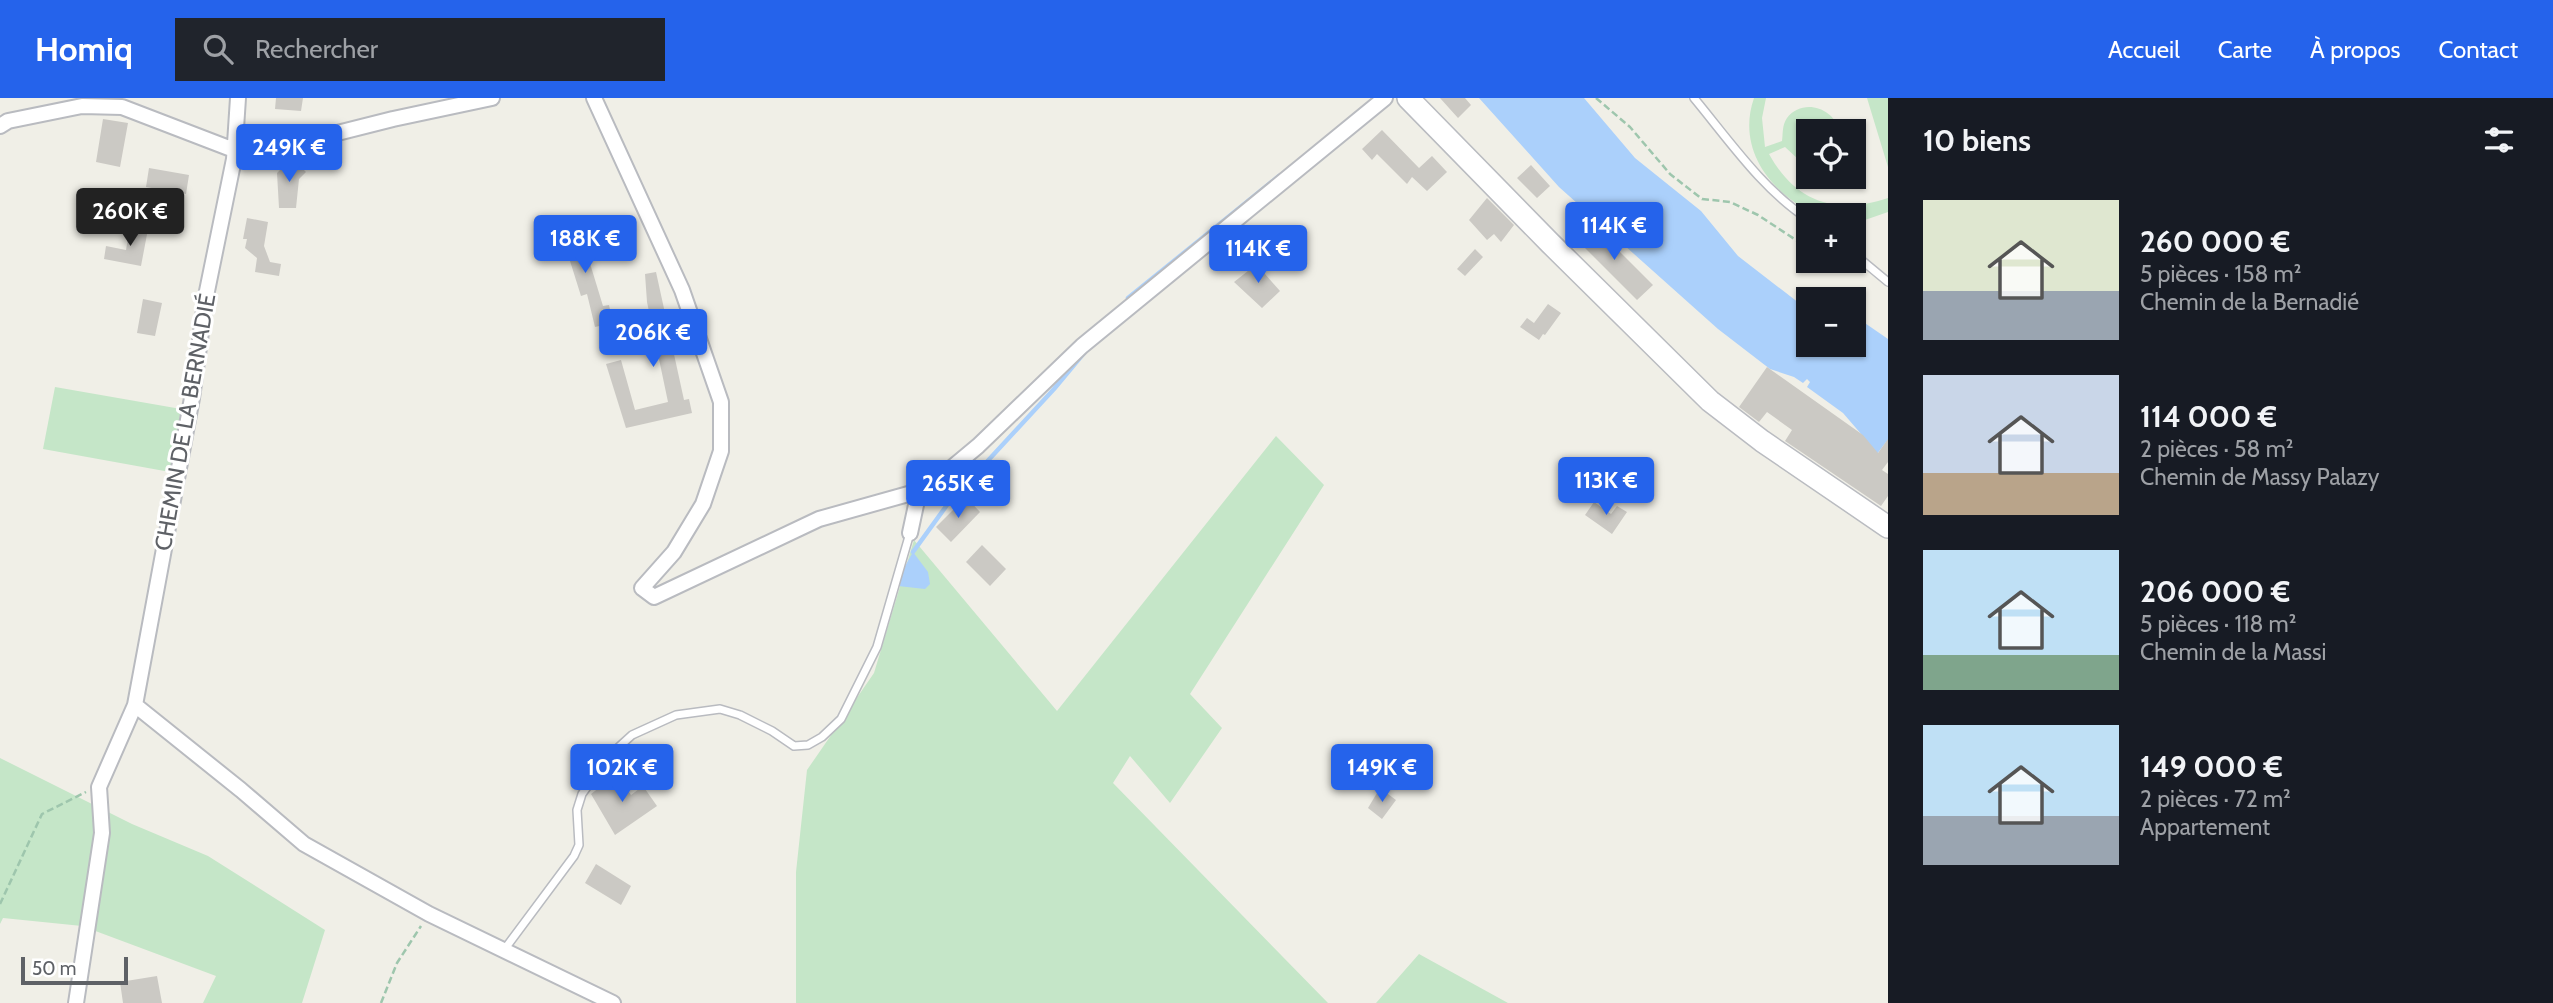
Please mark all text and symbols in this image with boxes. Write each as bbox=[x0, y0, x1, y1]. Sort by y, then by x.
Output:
search box bbox=[175, 18, 665, 81]
text: Homiq bbox=[35, 29, 133, 69]
icon: search bbox=[199, 30, 237, 68]
text: Rechercher bbox=[255, 33, 378, 65]
text: Accueil bbox=[2108, 35, 2180, 64]
text: Carte bbox=[2218, 35, 2272, 64]
text: À propos bbox=[2310, 35, 2401, 64]
text: Contact bbox=[2439, 35, 2518, 64]
map controls bbox=[1796, 119, 1866, 357]
button: locate bbox=[1796, 119, 1866, 189]
icon: filters bbox=[2480, 121, 2518, 159]
text: 10 biens bbox=[1923, 122, 2031, 159]
pin: 249K € bbox=[232, 125, 346, 184]
text: 249K € bbox=[252, 133, 326, 161]
pin: 260K € bbox=[73, 188, 187, 248]
text: 260K € bbox=[92, 197, 168, 225]
pin: 114K € bbox=[1557, 202, 1671, 262]
button: + bbox=[1796, 203, 1866, 273]
text: 114K € bbox=[1581, 211, 1647, 239]
pin: 188K € bbox=[528, 216, 642, 275]
text: 260 000 € bbox=[2140, 223, 2290, 260]
text: 188K € bbox=[550, 224, 620, 252]
pin: 114K € bbox=[1201, 226, 1315, 285]
icon: home bbox=[1979, 228, 2063, 312]
text: 114K € bbox=[1225, 234, 1291, 262]
text: 5 pièces · 158 m² bbox=[2140, 260, 2301, 288]
button: − bbox=[1796, 287, 1866, 357]
text: Chemin de la Bernadié bbox=[2140, 288, 2359, 316]
street label: CHEMIN DE LA BERNADIÉ bbox=[148, 291, 221, 553]
pin: 206K € bbox=[596, 310, 710, 369]
text: 206K € bbox=[615, 318, 691, 346]
text: 114 000 € bbox=[2140, 398, 2277, 435]
icon: home bbox=[1979, 403, 2063, 487]
text: 2 pièces · 58 m² bbox=[2140, 435, 2293, 463]
pin: 113K € bbox=[1549, 458, 1663, 517]
pin: 265K € bbox=[901, 460, 1015, 520]
text: Chemin de Massy Palazy bbox=[2140, 463, 2379, 491]
text: 113K € bbox=[1574, 466, 1638, 494]
text: 265K € bbox=[922, 469, 994, 497]
text: 206 000 € bbox=[2140, 573, 2290, 610]
icon: home bbox=[1979, 578, 2063, 662]
text: 5 pièces · 118 m² bbox=[2140, 610, 2296, 638]
text: Chemin de la Massi bbox=[2140, 638, 2326, 666]
pin: 102K € bbox=[565, 744, 679, 804]
pin: 149K € bbox=[1325, 744, 1439, 804]
text: 149 000 € bbox=[2140, 748, 2283, 785]
text: 102K € bbox=[586, 753, 658, 781]
text: 149K € bbox=[1347, 753, 1417, 781]
icon: home bbox=[1979, 753, 2063, 837]
text: 2 pièces · 72 m² bbox=[2140, 785, 2291, 813]
text: Appartement bbox=[2140, 813, 2270, 841]
scale bar bbox=[21, 954, 128, 986]
text: 50 m bbox=[32, 957, 76, 980]

